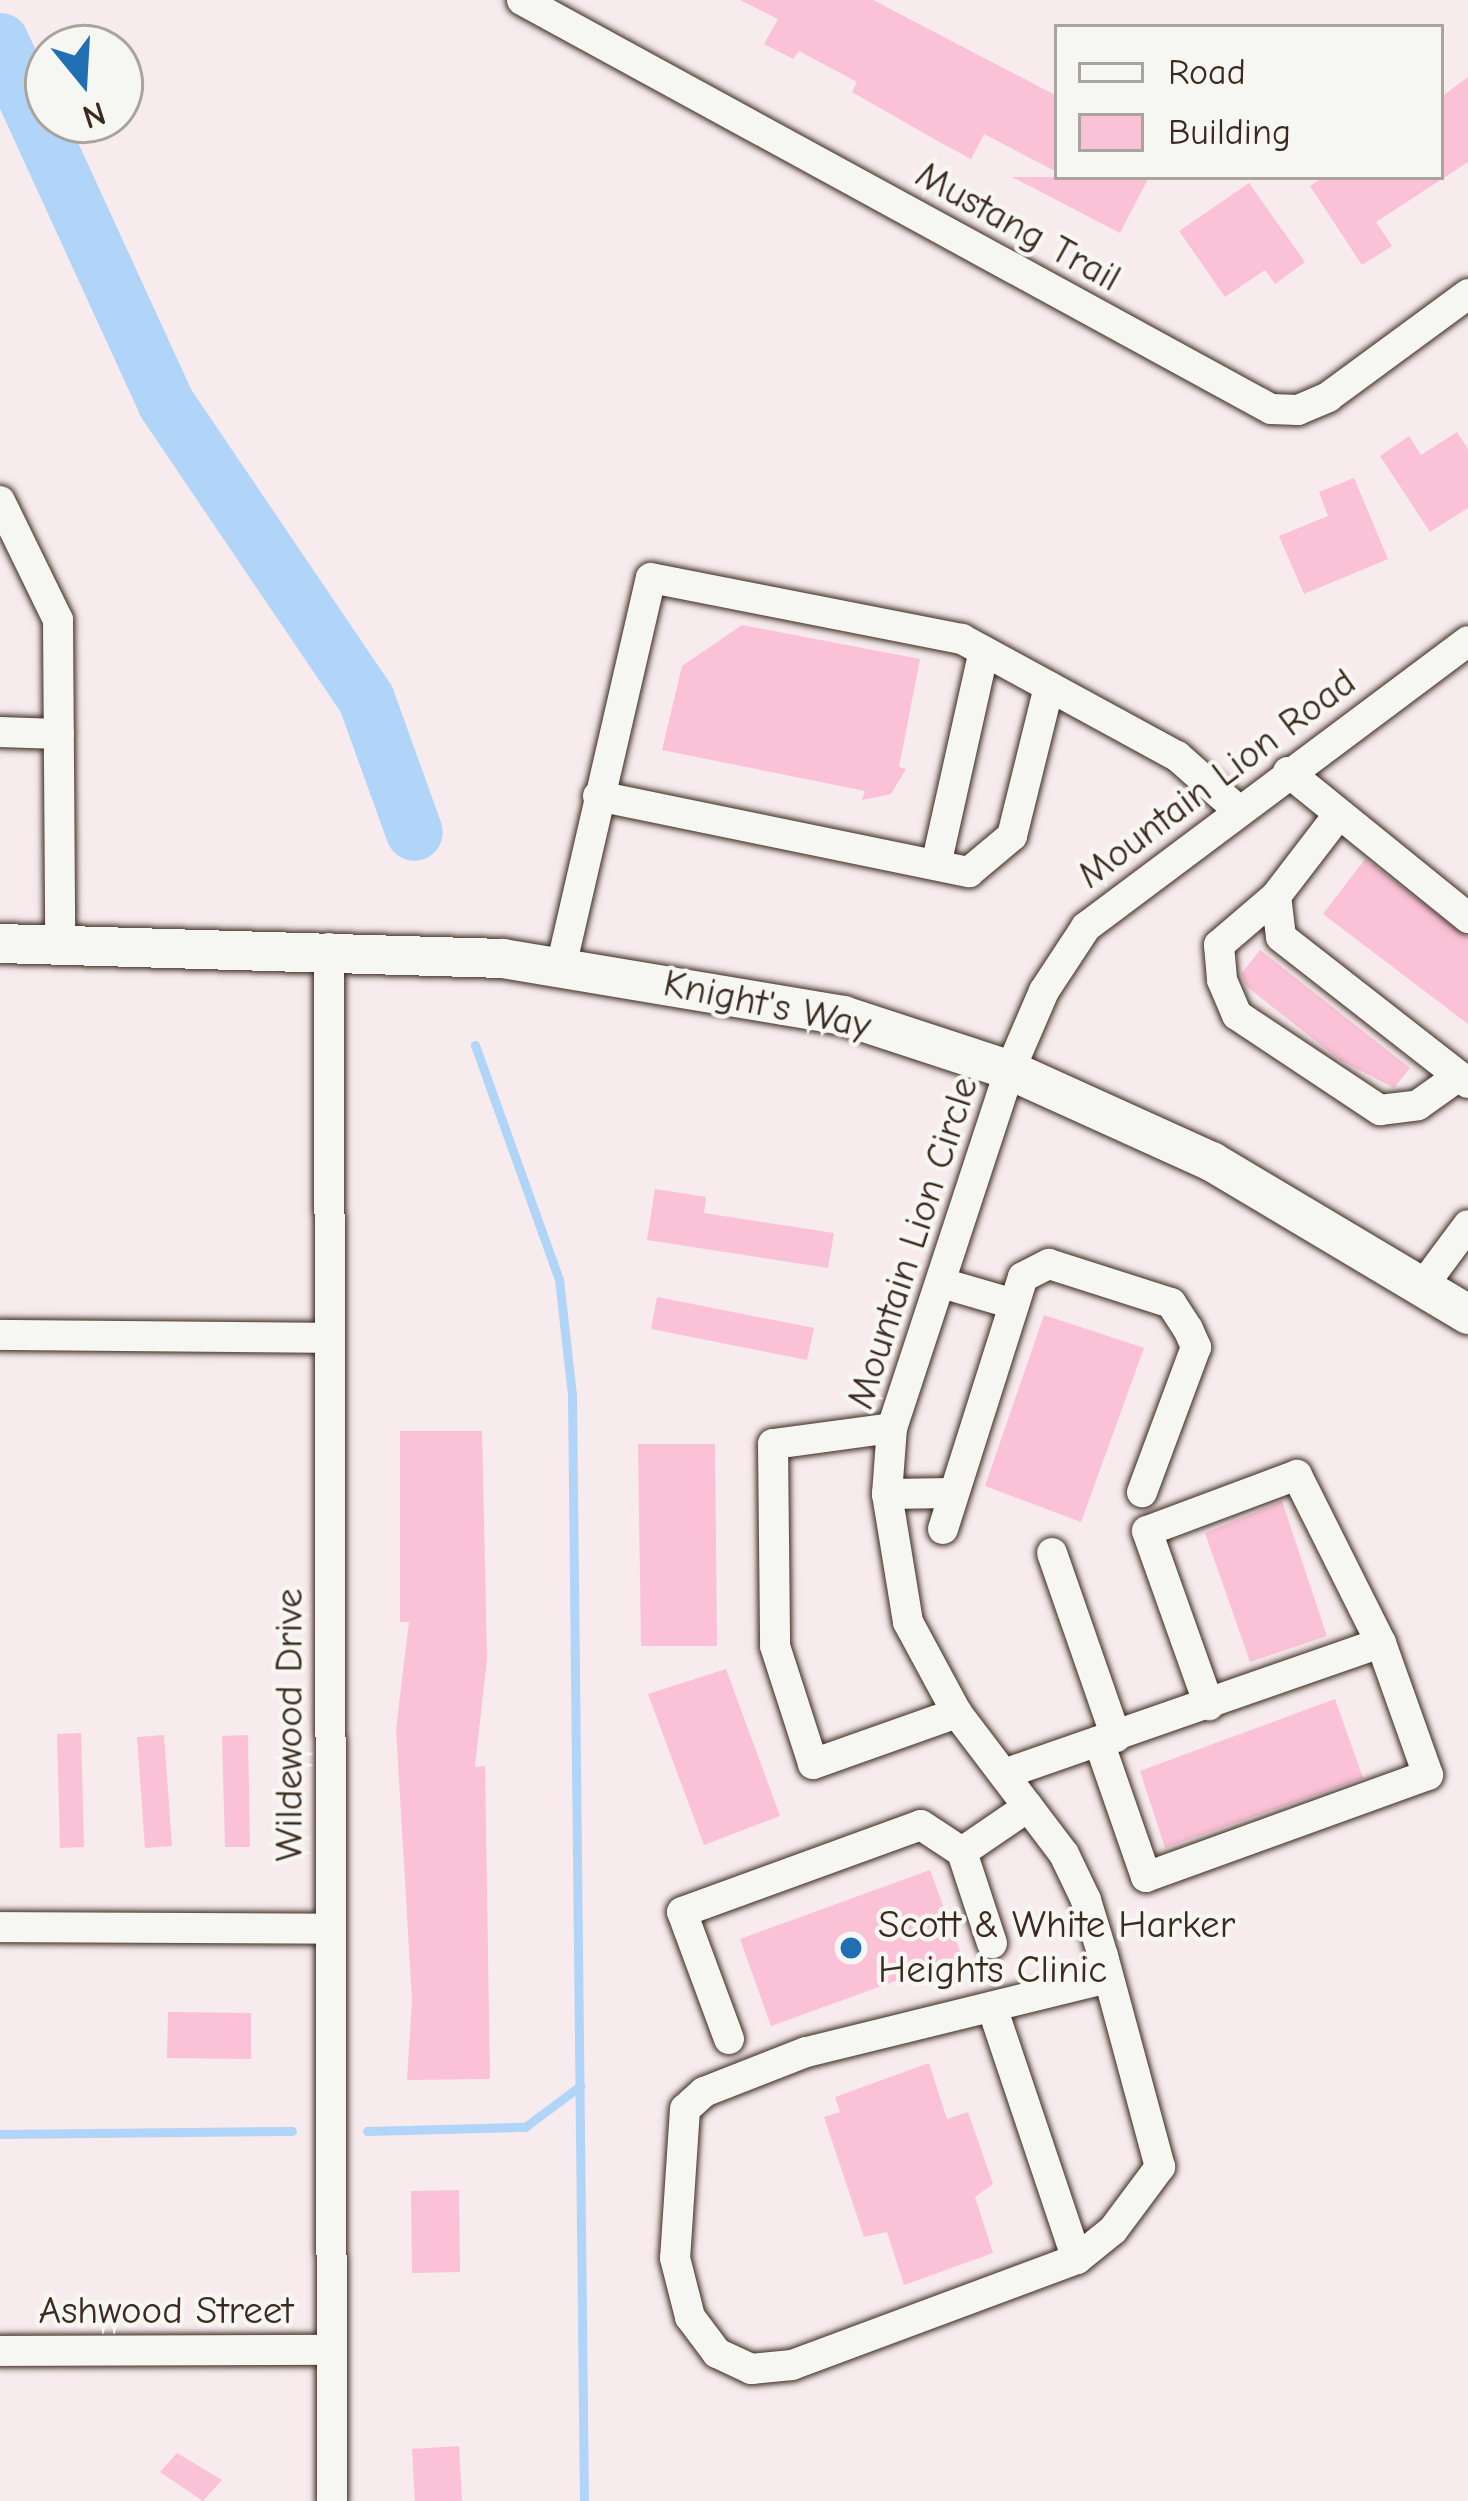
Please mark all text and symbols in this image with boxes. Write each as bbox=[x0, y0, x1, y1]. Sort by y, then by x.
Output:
north arrow bbox=[24, 24, 144, 144]
legend bbox=[1054, 24, 1444, 180]
text: Road bbox=[1168, 52, 1246, 93]
text: N bbox=[78, 94, 110, 137]
text: Building bbox=[1168, 112, 1291, 153]
street label: Mustang Trail bbox=[907, 152, 1129, 302]
street label: Mountain Lion Road bbox=[1069, 659, 1365, 899]
street label: Knight's Way bbox=[659, 960, 875, 1050]
street label: Mountain Lion Circle bbox=[837, 1071, 989, 1415]
street label: Wildewood Drive bbox=[267, 1589, 313, 1861]
place label: Scott & White Harker Heights Clinic bbox=[878, 1903, 1235, 1994]
marker: Scott & White Harker Heights Clinic bbox=[835, 1932, 867, 1964]
street label: Ashwood Street bbox=[38, 2288, 294, 2334]

